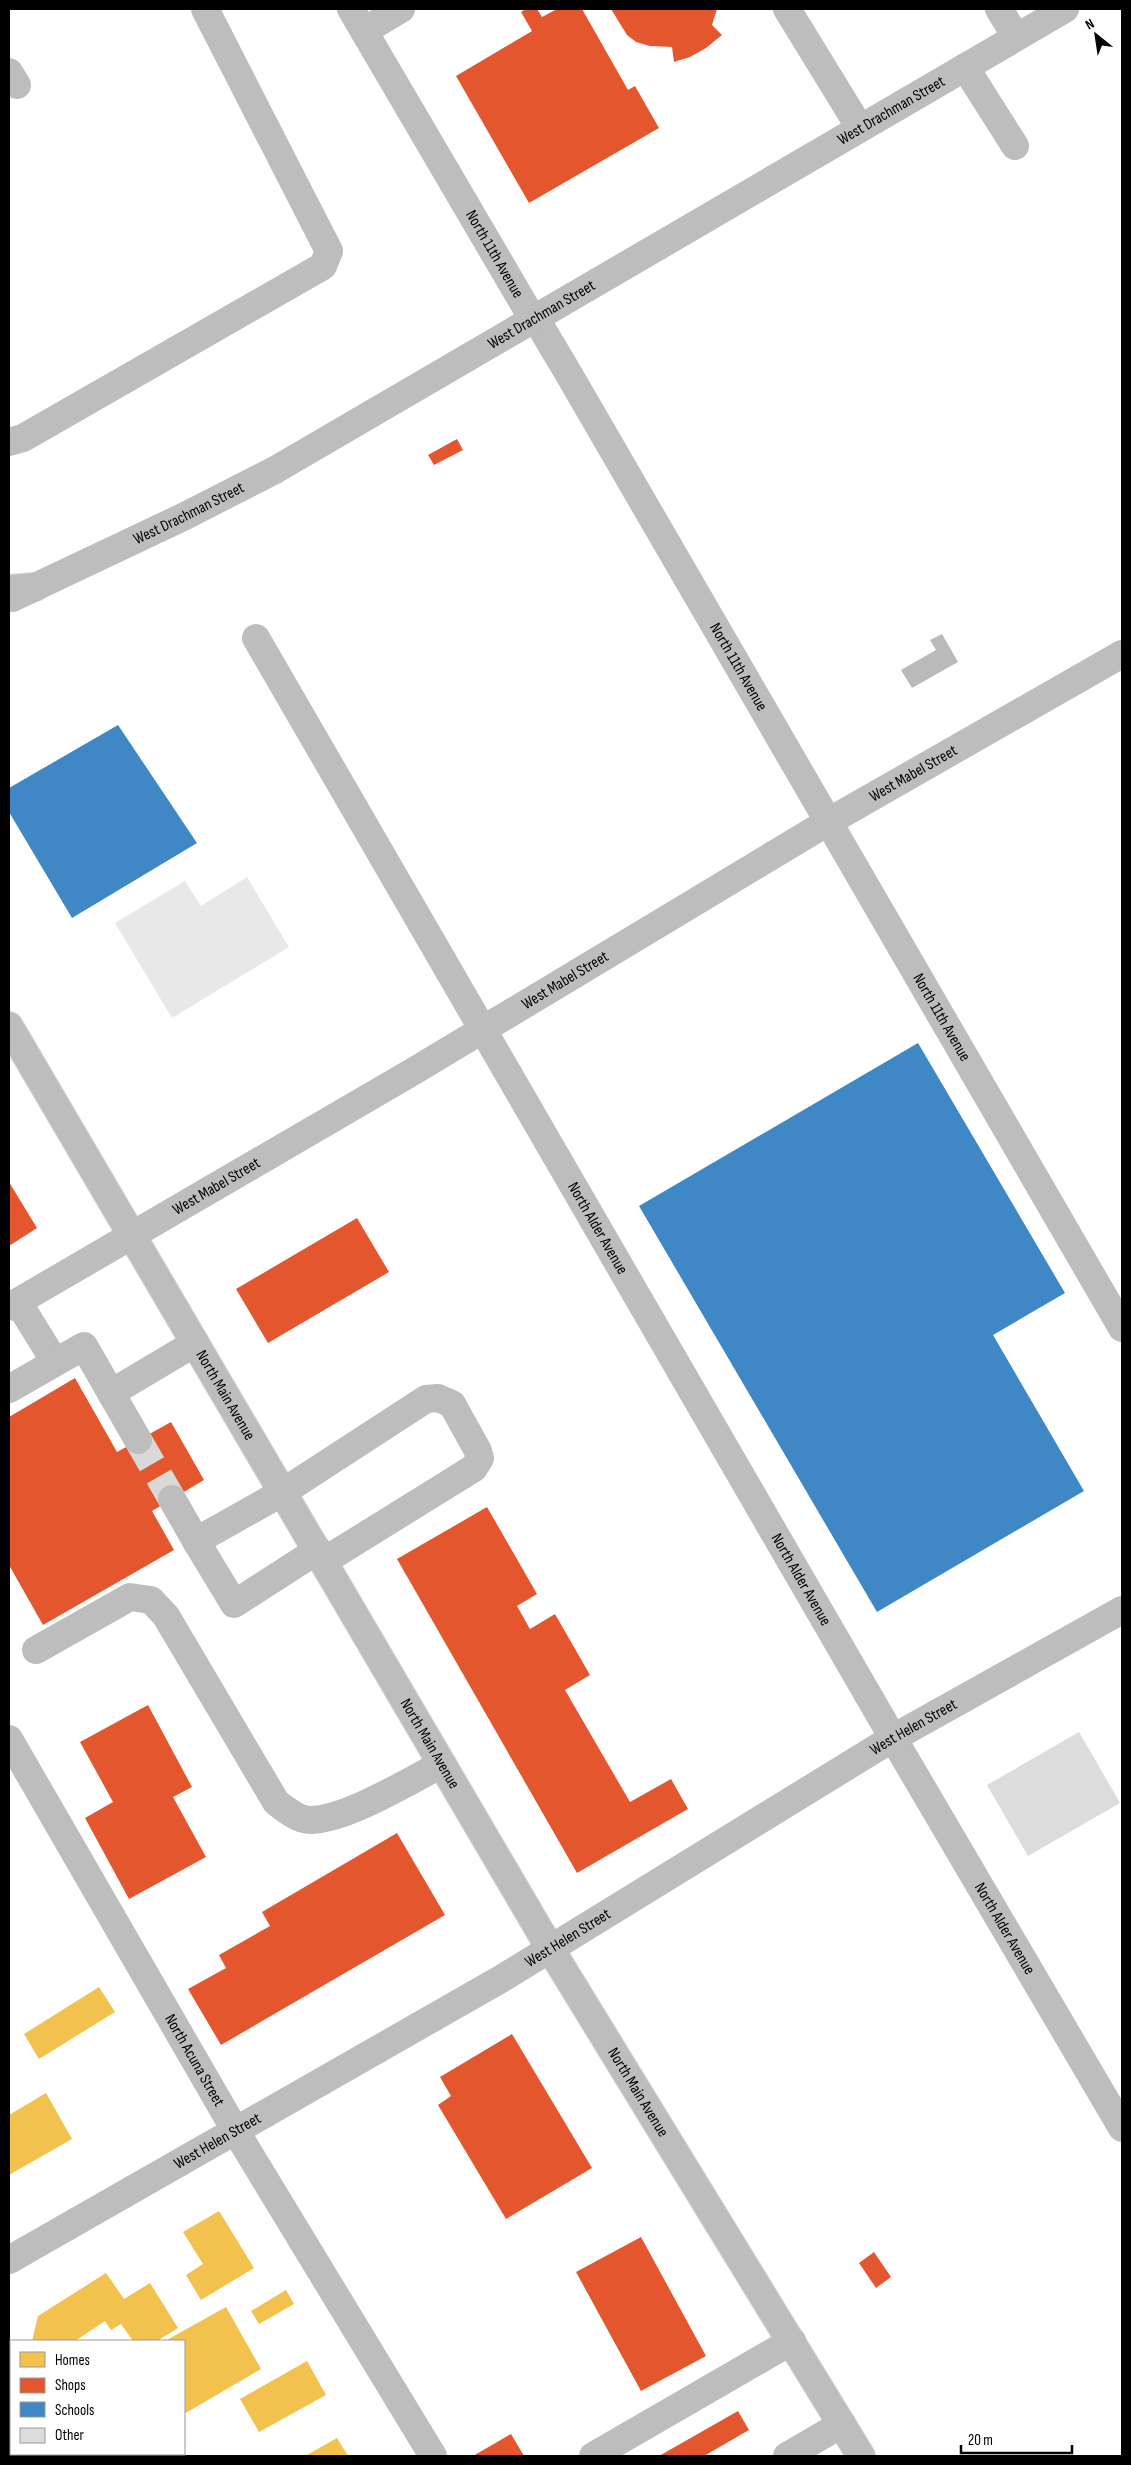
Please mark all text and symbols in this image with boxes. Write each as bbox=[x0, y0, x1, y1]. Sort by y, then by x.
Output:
north arrow bbox=[1071, 10, 1121, 60]
text: N bbox=[1082, 15, 1097, 33]
street label: West Drachman Street bbox=[834, 72, 948, 149]
street label: North 11th Avenue bbox=[462, 207, 528, 301]
street label: West Drachman Street bbox=[484, 276, 599, 353]
street label: West Drachman Street bbox=[130, 478, 247, 549]
street label: North 11th Avenue bbox=[706, 620, 772, 714]
street label: West Mabel Street bbox=[866, 741, 961, 806]
street label: West Mabel Street bbox=[518, 947, 612, 1014]
street label: North 11th Avenue bbox=[909, 970, 975, 1065]
street label: West Mabel Street bbox=[169, 1153, 264, 1219]
street label: North Alder Avenue bbox=[564, 1179, 632, 1278]
street label: North Main Avenue bbox=[192, 1347, 259, 1444]
street label: North Alder Avenue bbox=[767, 1530, 835, 1629]
street label: North Main Avenue bbox=[396, 1695, 464, 1792]
street label: West Helen Street bbox=[867, 1695, 960, 1759]
street label: North Alder Avenue bbox=[970, 1879, 1039, 1978]
street label: West Helen Street bbox=[522, 1904, 614, 1971]
street label: North Acuna Street bbox=[161, 2011, 229, 2110]
street label: North Main Avenue bbox=[604, 2044, 673, 2140]
street label: West Helen Street bbox=[171, 2109, 264, 2173]
legend bbox=[10, 2340, 185, 2455]
text: Homes bbox=[55, 2351, 90, 2370]
text: Shops bbox=[55, 2376, 86, 2395]
text: Schools bbox=[55, 2401, 94, 2420]
scale bar bbox=[961, 2422, 1072, 2454]
text: Other bbox=[55, 2426, 84, 2445]
text: 20 m bbox=[968, 2431, 993, 2450]

